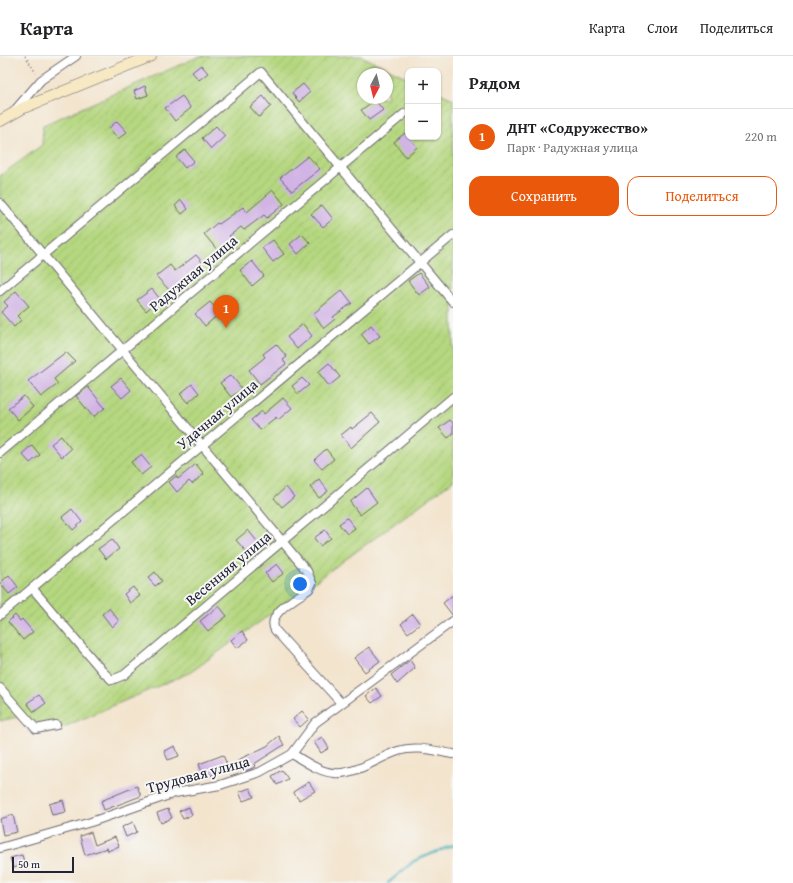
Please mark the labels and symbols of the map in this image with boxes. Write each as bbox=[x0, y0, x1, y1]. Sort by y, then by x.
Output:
north arrow bbox=[357, 68, 393, 104]
street label: Радужная улица bbox=[144, 229, 242, 316]
pin: 1 bbox=[213, 295, 239, 328]
street label: Удачная улица bbox=[172, 373, 263, 454]
street label: Весенняя улица bbox=[181, 525, 276, 610]
your location bbox=[290, 574, 310, 594]
street label: Трудовая улица bbox=[144, 750, 253, 798]
scale bar bbox=[12, 855, 74, 874]

